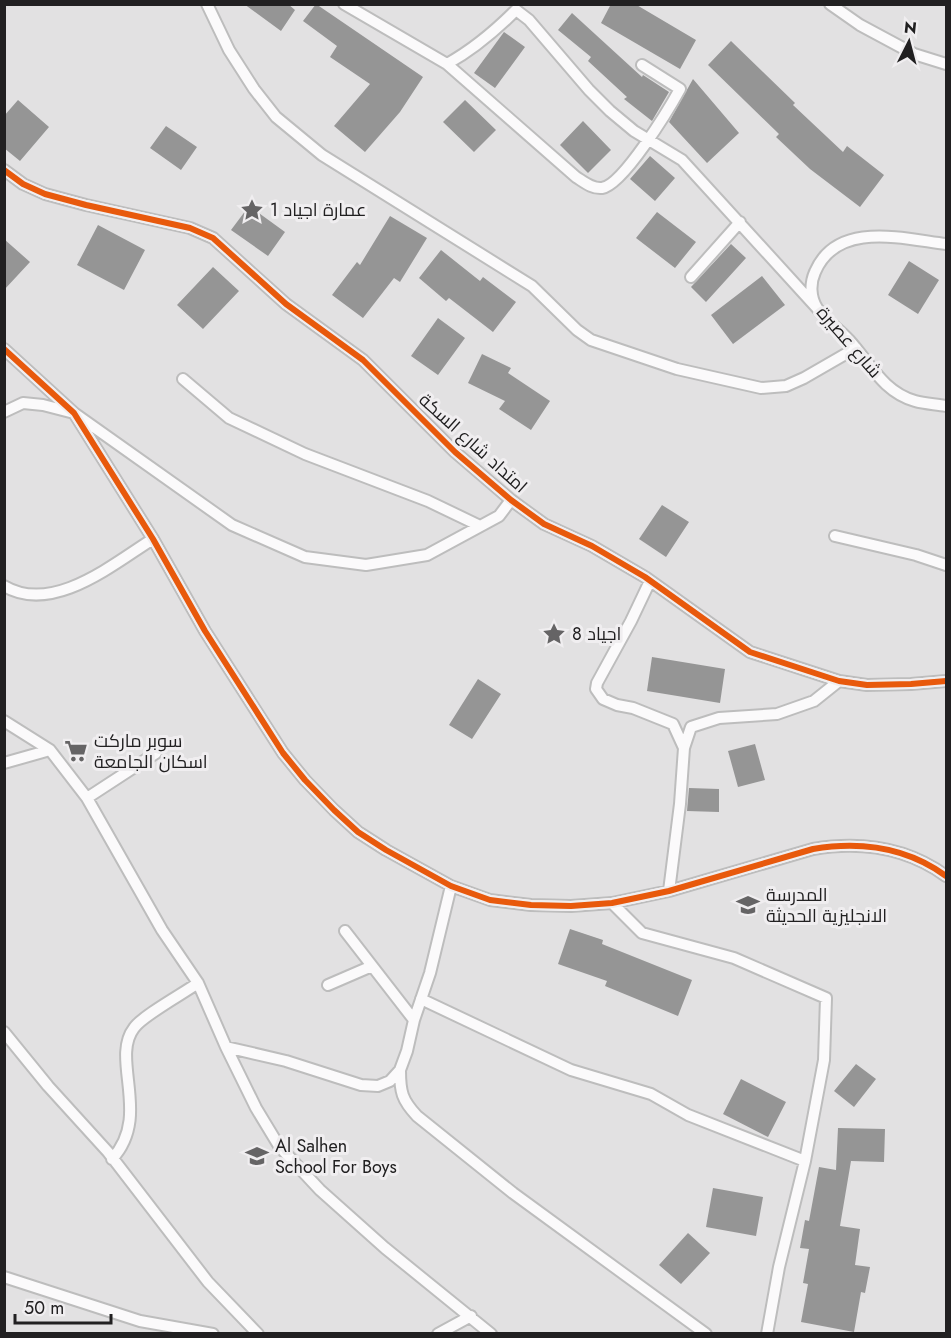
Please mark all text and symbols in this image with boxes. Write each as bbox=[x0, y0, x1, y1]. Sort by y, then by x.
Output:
north arrow bbox=[879, 12, 939, 72]
text: N bbox=[903, 15, 918, 40]
place icon: عمارة اجياد 1 bbox=[239, 197, 265, 223]
place label: عمارة اجياد 1 bbox=[270, 197, 366, 223]
street label: شارع عصيرة bbox=[810, 300, 888, 384]
street label: امتداد شارع السكة bbox=[413, 387, 533, 499]
place icon: اجياد 8 bbox=[541, 621, 567, 647]
place label: اجياد 8 bbox=[572, 621, 621, 647]
place label: سوبر ماركت اسكان الجامعة bbox=[94, 728, 208, 775]
supermarket icon: سوبر ماركت اسكان الجامعة bbox=[63, 738, 89, 764]
place label: المدرسة الانجليزية الحديثة bbox=[766, 882, 887, 929]
school or university icon: المدرسة الانجليزية الحديثة bbox=[735, 892, 761, 918]
place label: Al Salhen School For Boys bbox=[275, 1133, 397, 1180]
school or university icon: Al Salhen School For Boys bbox=[244, 1143, 270, 1169]
scale bar bbox=[15, 1287, 111, 1325]
text: 50 m bbox=[24, 1295, 64, 1321]

